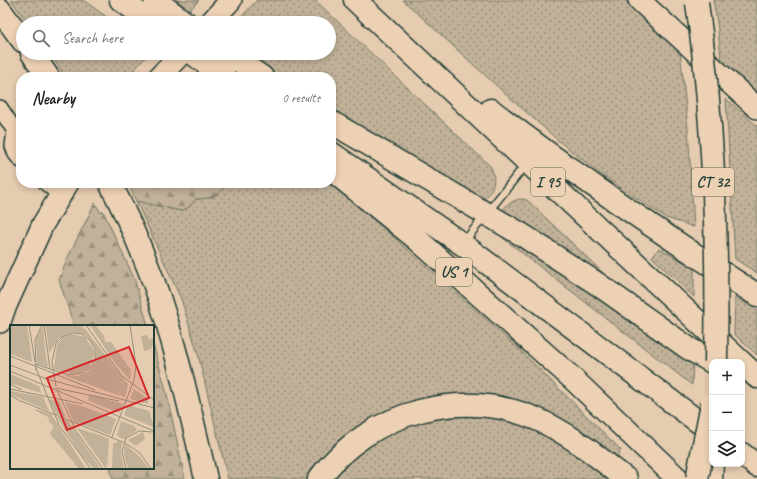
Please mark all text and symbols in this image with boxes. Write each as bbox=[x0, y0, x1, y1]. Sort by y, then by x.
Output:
search box bbox=[16, 16, 336, 60]
icon: search bbox=[30, 27, 52, 49]
text: Search here bbox=[62, 29, 123, 48]
text: Nearby bbox=[32, 88, 75, 109]
text: 0 results bbox=[282, 90, 320, 106]
road number: I 95 bbox=[531, 168, 565, 196]
road number: CT 32 bbox=[692, 168, 734, 196]
road number: US 1 bbox=[436, 258, 472, 286]
inset map bbox=[10, 325, 154, 469]
map controls bbox=[709, 359, 745, 467]
button: + bbox=[709, 359, 745, 395]
button: − bbox=[709, 395, 745, 431]
button: layers bbox=[709, 431, 745, 467]

